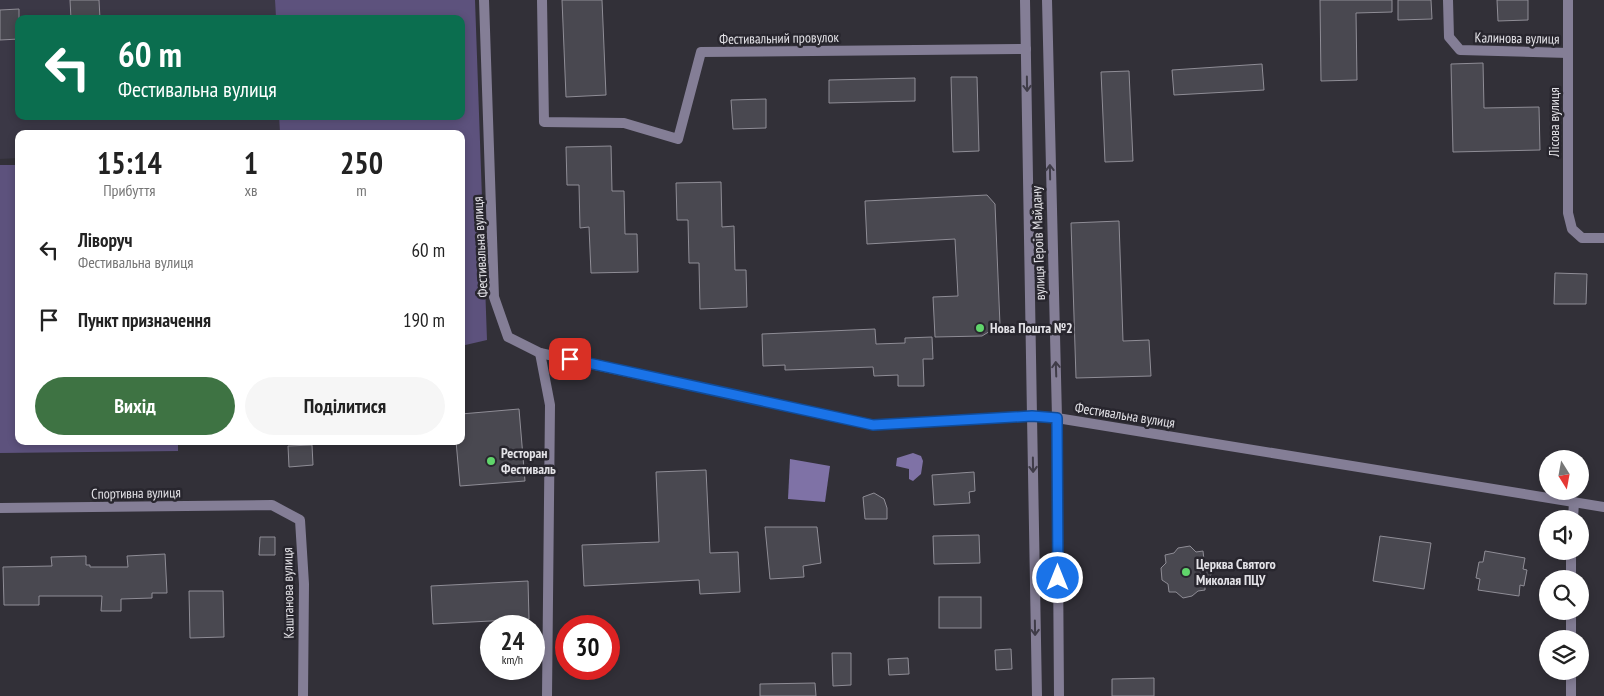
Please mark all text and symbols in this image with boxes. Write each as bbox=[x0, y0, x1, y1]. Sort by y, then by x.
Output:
street label: Фестивальний провулок bbox=[719, 28, 840, 48]
street label: Калинова вулиця bbox=[1474, 28, 1560, 48]
text: 60 m bbox=[118, 31, 182, 77]
icon: left bbox=[35, 35, 100, 100]
text: Фестивальна вулиця bbox=[118, 75, 277, 103]
one-way arrow bbox=[1022, 75, 1031, 91]
street label: Лісова вулиця bbox=[1545, 87, 1563, 158]
text: 15:14 bbox=[97, 143, 162, 182]
text: 1 bbox=[244, 143, 258, 182]
text: 250 bbox=[340, 143, 383, 182]
one-way arrow bbox=[1045, 164, 1055, 180]
text: Прибуття bbox=[103, 180, 156, 200]
text: хв bbox=[244, 180, 257, 200]
text: m bbox=[356, 180, 367, 200]
street label: вулиця Героїв Майдану bbox=[1027, 185, 1049, 300]
street label: Фестивальна вулиця bbox=[468, 196, 492, 298]
text: Ліворуч bbox=[78, 228, 132, 252]
icon: left bbox=[35, 236, 63, 264]
text: 60 m bbox=[412, 238, 445, 262]
text: Фестивальна вулиця bbox=[78, 252, 193, 272]
icon: arrive bbox=[35, 306, 63, 334]
text: Пункт призначення bbox=[78, 308, 211, 332]
text: 190 m bbox=[403, 308, 445, 332]
place label: Нова Пошта №2 bbox=[990, 319, 1073, 337]
marker: Нова Пошта №2 bbox=[974, 322, 986, 334]
pin bbox=[549, 338, 591, 380]
icon: arrive bbox=[556, 345, 584, 373]
one-way arrow bbox=[1051, 361, 1060, 377]
button: Вихід bbox=[35, 377, 235, 435]
button: Поділитися bbox=[245, 377, 445, 435]
street label: Фестивальна вулиця bbox=[1074, 398, 1176, 432]
place label: Ресторан Фестиваль bbox=[501, 444, 556, 478]
north arrow bbox=[1539, 450, 1589, 500]
map controls bbox=[1539, 450, 1589, 680]
marker: Ресторан Фестиваль bbox=[485, 455, 497, 467]
one-way arrow bbox=[1028, 456, 1038, 473]
street label: Спортивна вулиця bbox=[91, 483, 181, 503]
button: sound bbox=[1539, 510, 1589, 560]
street label: Каштанова вулиця bbox=[278, 547, 298, 639]
position arrow bbox=[1031, 551, 1083, 603]
place label: Церква Святого Миколая ПЦУ bbox=[1196, 555, 1276, 589]
marker: Церква Святого Миколая ПЦУ bbox=[1180, 566, 1192, 578]
button: search bbox=[1539, 570, 1589, 620]
speed limit sign: 30 bbox=[555, 615, 620, 680]
one-way arrow bbox=[1031, 619, 1040, 635]
text: 24 bbox=[501, 625, 524, 657]
button: layers bbox=[1539, 630, 1589, 680]
text: km/h bbox=[502, 652, 523, 667]

